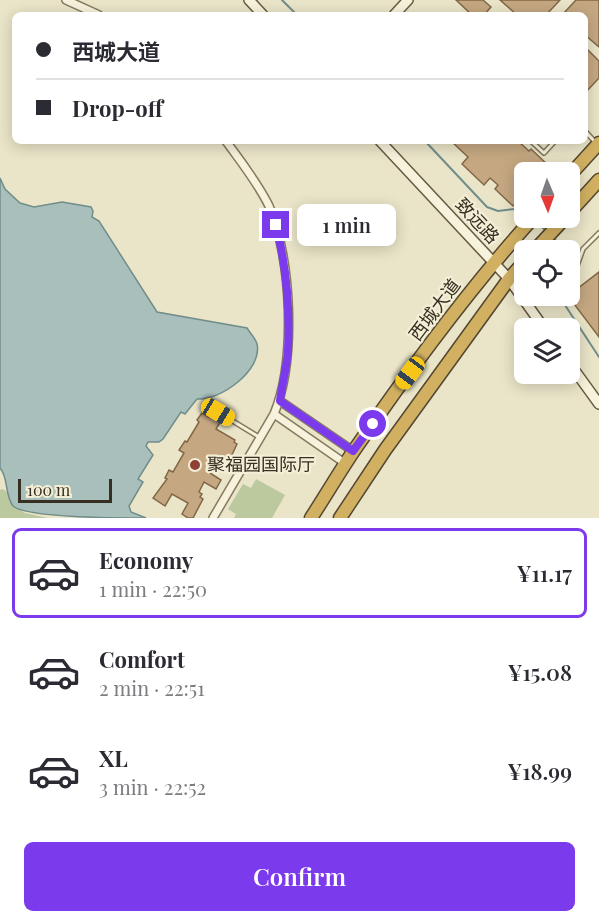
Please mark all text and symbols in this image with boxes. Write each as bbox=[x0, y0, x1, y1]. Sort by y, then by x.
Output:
text: 西城大道 bbox=[72, 36, 160, 66]
text: Drop-off bbox=[72, 93, 163, 123]
north arrow bbox=[514, 162, 580, 228]
map controls bbox=[514, 162, 580, 384]
street label: 致远路 bbox=[451, 192, 505, 248]
callout: 1 min bbox=[297, 204, 396, 246]
route end bbox=[262, 211, 289, 238]
text: 1 min bbox=[322, 211, 371, 238]
button: locate bbox=[514, 240, 580, 306]
street label: 西城大道 bbox=[403, 273, 465, 345]
button: layers bbox=[514, 318, 580, 384]
car bbox=[392, 353, 428, 393]
car bbox=[198, 395, 238, 429]
route start bbox=[359, 410, 386, 437]
place label: 聚福园国际厅 bbox=[207, 452, 315, 476]
marker: 聚福园国际厅 bbox=[188, 458, 202, 472]
scale bar bbox=[18, 476, 112, 504]
text: 100 m bbox=[27, 479, 70, 500]
text: Economy bbox=[99, 545, 193, 575]
icon: car bbox=[27, 546, 81, 600]
text: ¥11.17 bbox=[517, 558, 572, 588]
text: 1 min · 22:50 bbox=[99, 575, 207, 602]
text: Comfort bbox=[99, 644, 185, 674]
icon: car bbox=[27, 645, 81, 699]
text: ¥15.08 bbox=[508, 657, 572, 687]
text: 2 min · 22:51 bbox=[99, 674, 205, 701]
text: XL bbox=[99, 743, 128, 773]
icon: car bbox=[27, 744, 81, 798]
text: ¥18.99 bbox=[508, 756, 572, 786]
text: 3 min · 22:52 bbox=[99, 773, 206, 800]
button: Confirm bbox=[24, 842, 575, 911]

